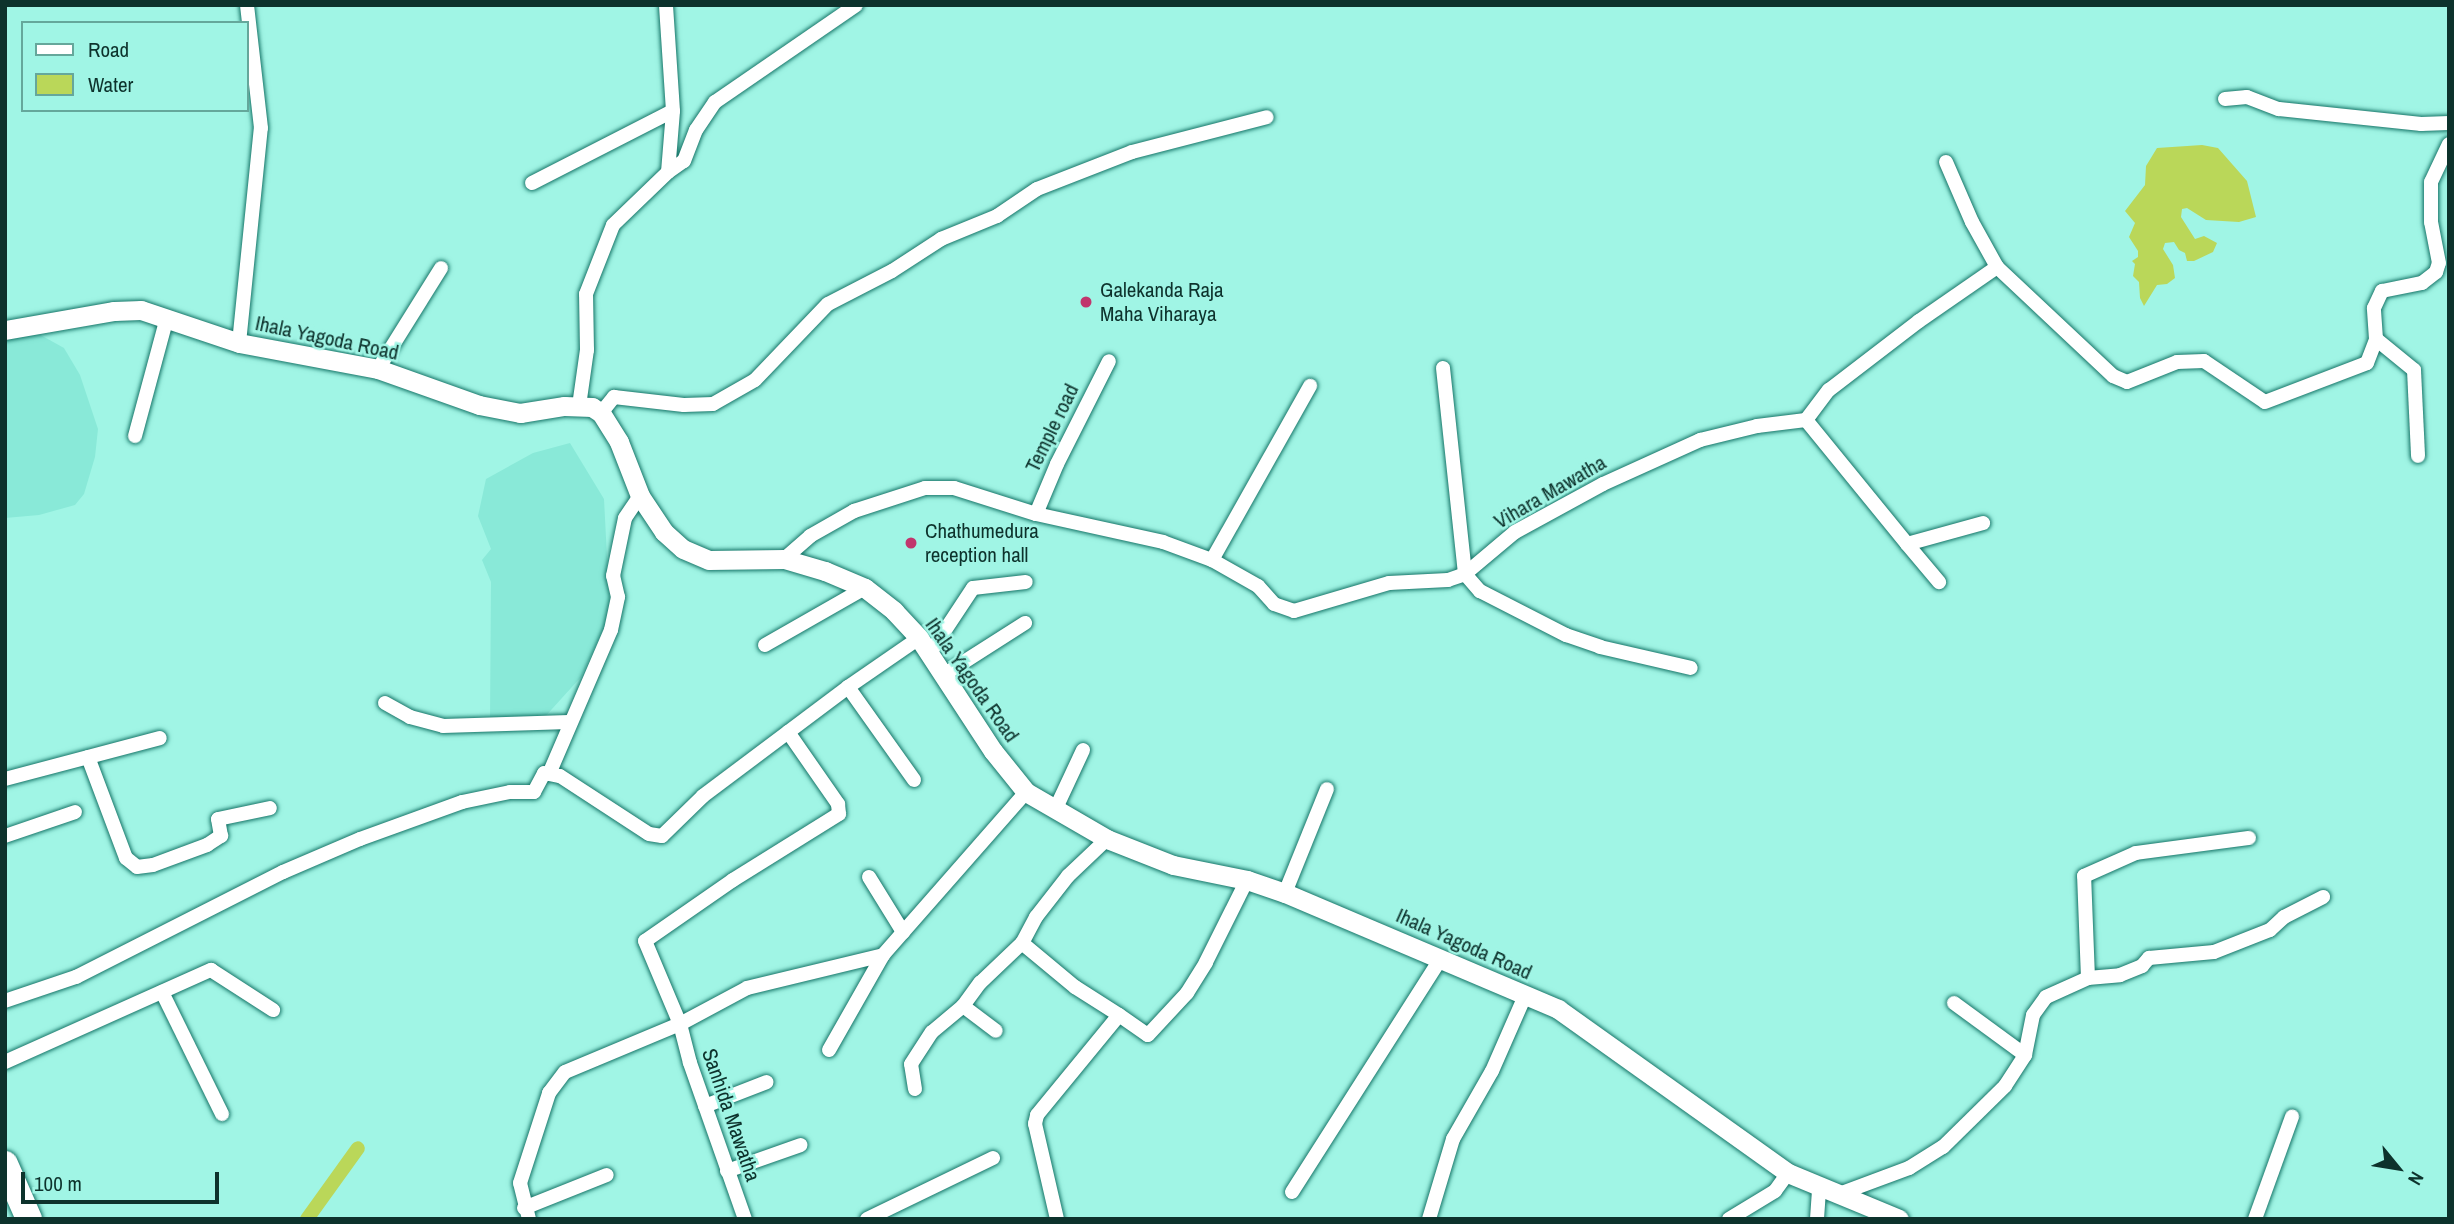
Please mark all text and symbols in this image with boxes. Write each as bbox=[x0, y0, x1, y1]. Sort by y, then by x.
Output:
legend bbox=[21, 21, 248, 112]
text: Road bbox=[88, 35, 129, 64]
text: Water bbox=[88, 70, 133, 99]
place label: Galekanda Raja Maha Viharaya bbox=[1100, 277, 1223, 327]
marker: Galekanda Raja Maha Viharaya bbox=[1078, 294, 1094, 310]
street label: Ihala Yagoda Road bbox=[253, 310, 401, 366]
street label: Temple road bbox=[1020, 380, 1084, 476]
street label: Vihara Mawatha bbox=[1490, 450, 1610, 534]
place label: Chathumedura reception hall bbox=[925, 518, 1039, 568]
marker: Chathumedura reception hall bbox=[903, 535, 919, 551]
street label: Ihala Yagoda Road bbox=[920, 613, 1024, 747]
street label: Ihala Yagoda Road bbox=[1392, 903, 1536, 985]
street label: Sanhida Mawatha bbox=[696, 1045, 766, 1185]
north arrow bbox=[2363, 1133, 2433, 1203]
scale bar bbox=[24, 1158, 222, 1202]
text: N bbox=[2402, 1167, 2430, 1190]
text: 100 m bbox=[34, 1169, 82, 1198]

